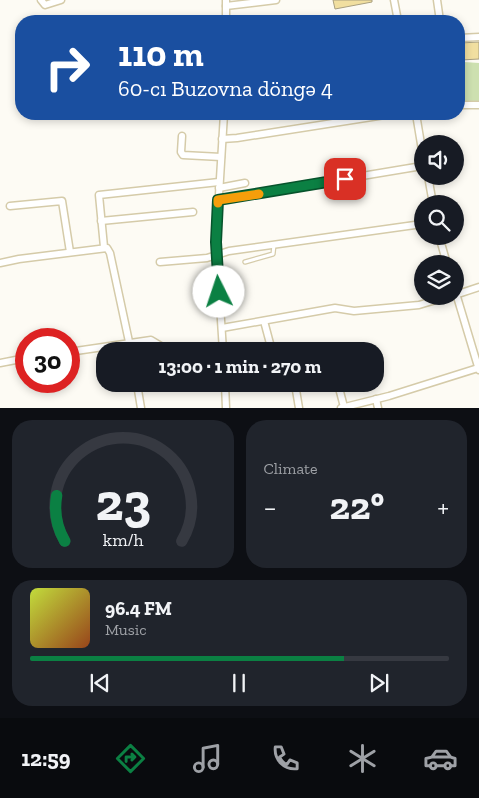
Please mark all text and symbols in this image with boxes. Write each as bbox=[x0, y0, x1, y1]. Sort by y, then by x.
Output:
text: 110 m bbox=[118, 33, 204, 75]
icon: right bbox=[35, 35, 100, 100]
text: 60-cı Buzovna döngə 4 bbox=[118, 75, 333, 102]
map controls bbox=[414, 135, 464, 305]
button: sound bbox=[414, 135, 464, 185]
pin bbox=[324, 158, 366, 200]
icon: arrive bbox=[331, 165, 359, 193]
button: search bbox=[414, 195, 464, 245]
button: layers bbox=[414, 255, 464, 305]
position arrow bbox=[192, 265, 244, 317]
speed limit sign: 30 bbox=[15, 328, 80, 393]
text: 13:00 · 1 min · 270 m bbox=[159, 355, 321, 378]
text: Climate bbox=[264, 459, 318, 478]
text: 23 bbox=[95, 471, 151, 533]
text: 22° bbox=[330, 483, 384, 529]
text: − bbox=[264, 491, 277, 524]
text: + bbox=[437, 491, 449, 524]
text: km/h bbox=[102, 529, 143, 551]
text: 96.4 FM bbox=[105, 597, 172, 620]
text: Music bbox=[105, 620, 147, 639]
icon: previous bbox=[86, 669, 114, 697]
icon: pause bbox=[225, 669, 253, 697]
icon: next bbox=[365, 669, 393, 697]
icon: directions bbox=[113, 741, 148, 776]
icon: music bbox=[190, 741, 225, 776]
icon: phone bbox=[268, 741, 303, 776]
icon: climate bbox=[345, 741, 380, 776]
icon: car bbox=[423, 741, 458, 776]
text: 12:59 bbox=[21, 745, 71, 772]

